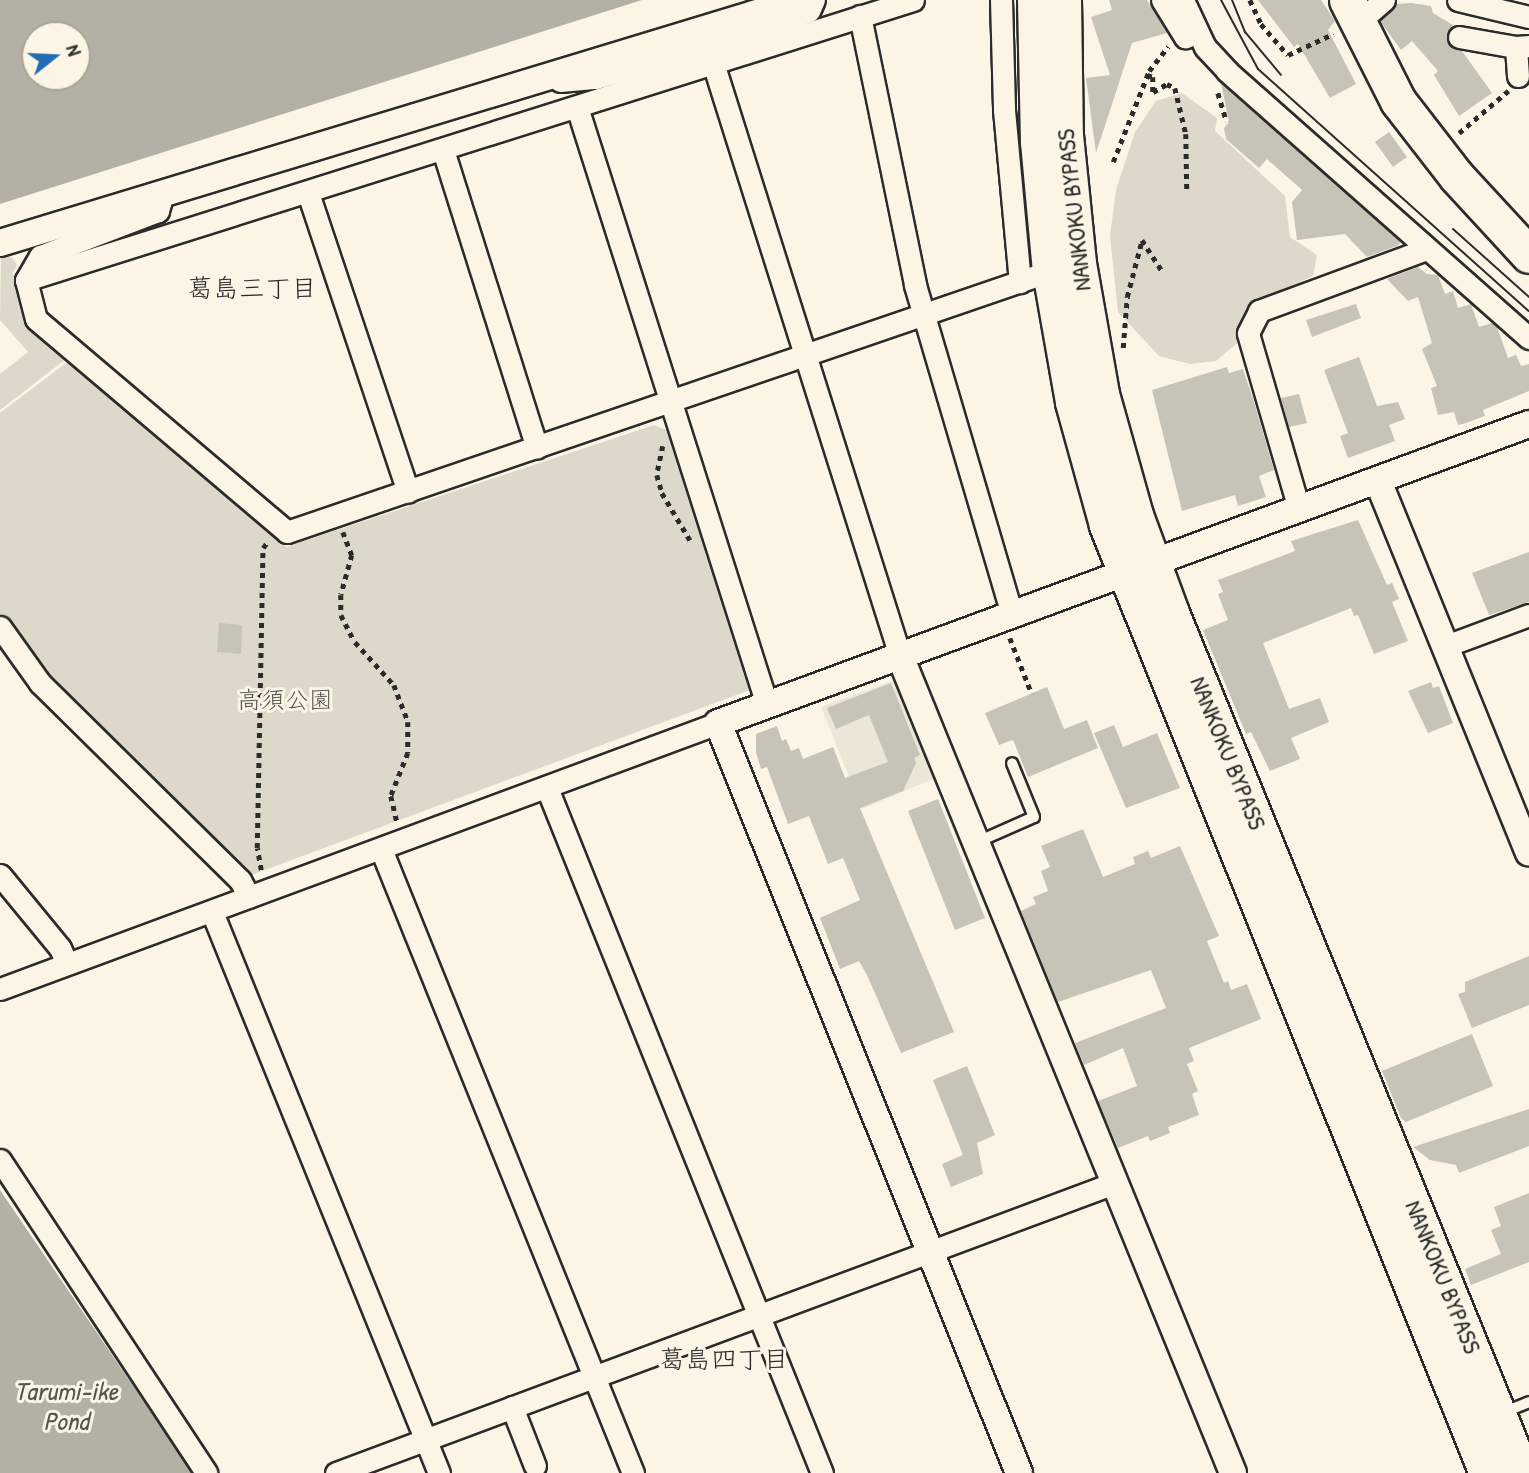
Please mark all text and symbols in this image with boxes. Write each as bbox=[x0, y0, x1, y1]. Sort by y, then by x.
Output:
north arrow bbox=[21, 21, 91, 91]
text: N bbox=[60, 41, 88, 59]
street label: NANKOKU BYPASS bbox=[1051, 128, 1097, 292]
district label: 葛島三丁目 bbox=[187, 272, 317, 304]
street label: NANKOKU BYPASS bbox=[1184, 672, 1272, 834]
park label: 高須公園 bbox=[237, 686, 333, 714]
street label: NANKOKU BYPASS bbox=[1399, 1196, 1487, 1358]
district label: 葛島四丁目 bbox=[659, 1343, 789, 1375]
water label: Tarumi-ike Pond bbox=[14, 1375, 118, 1436]

